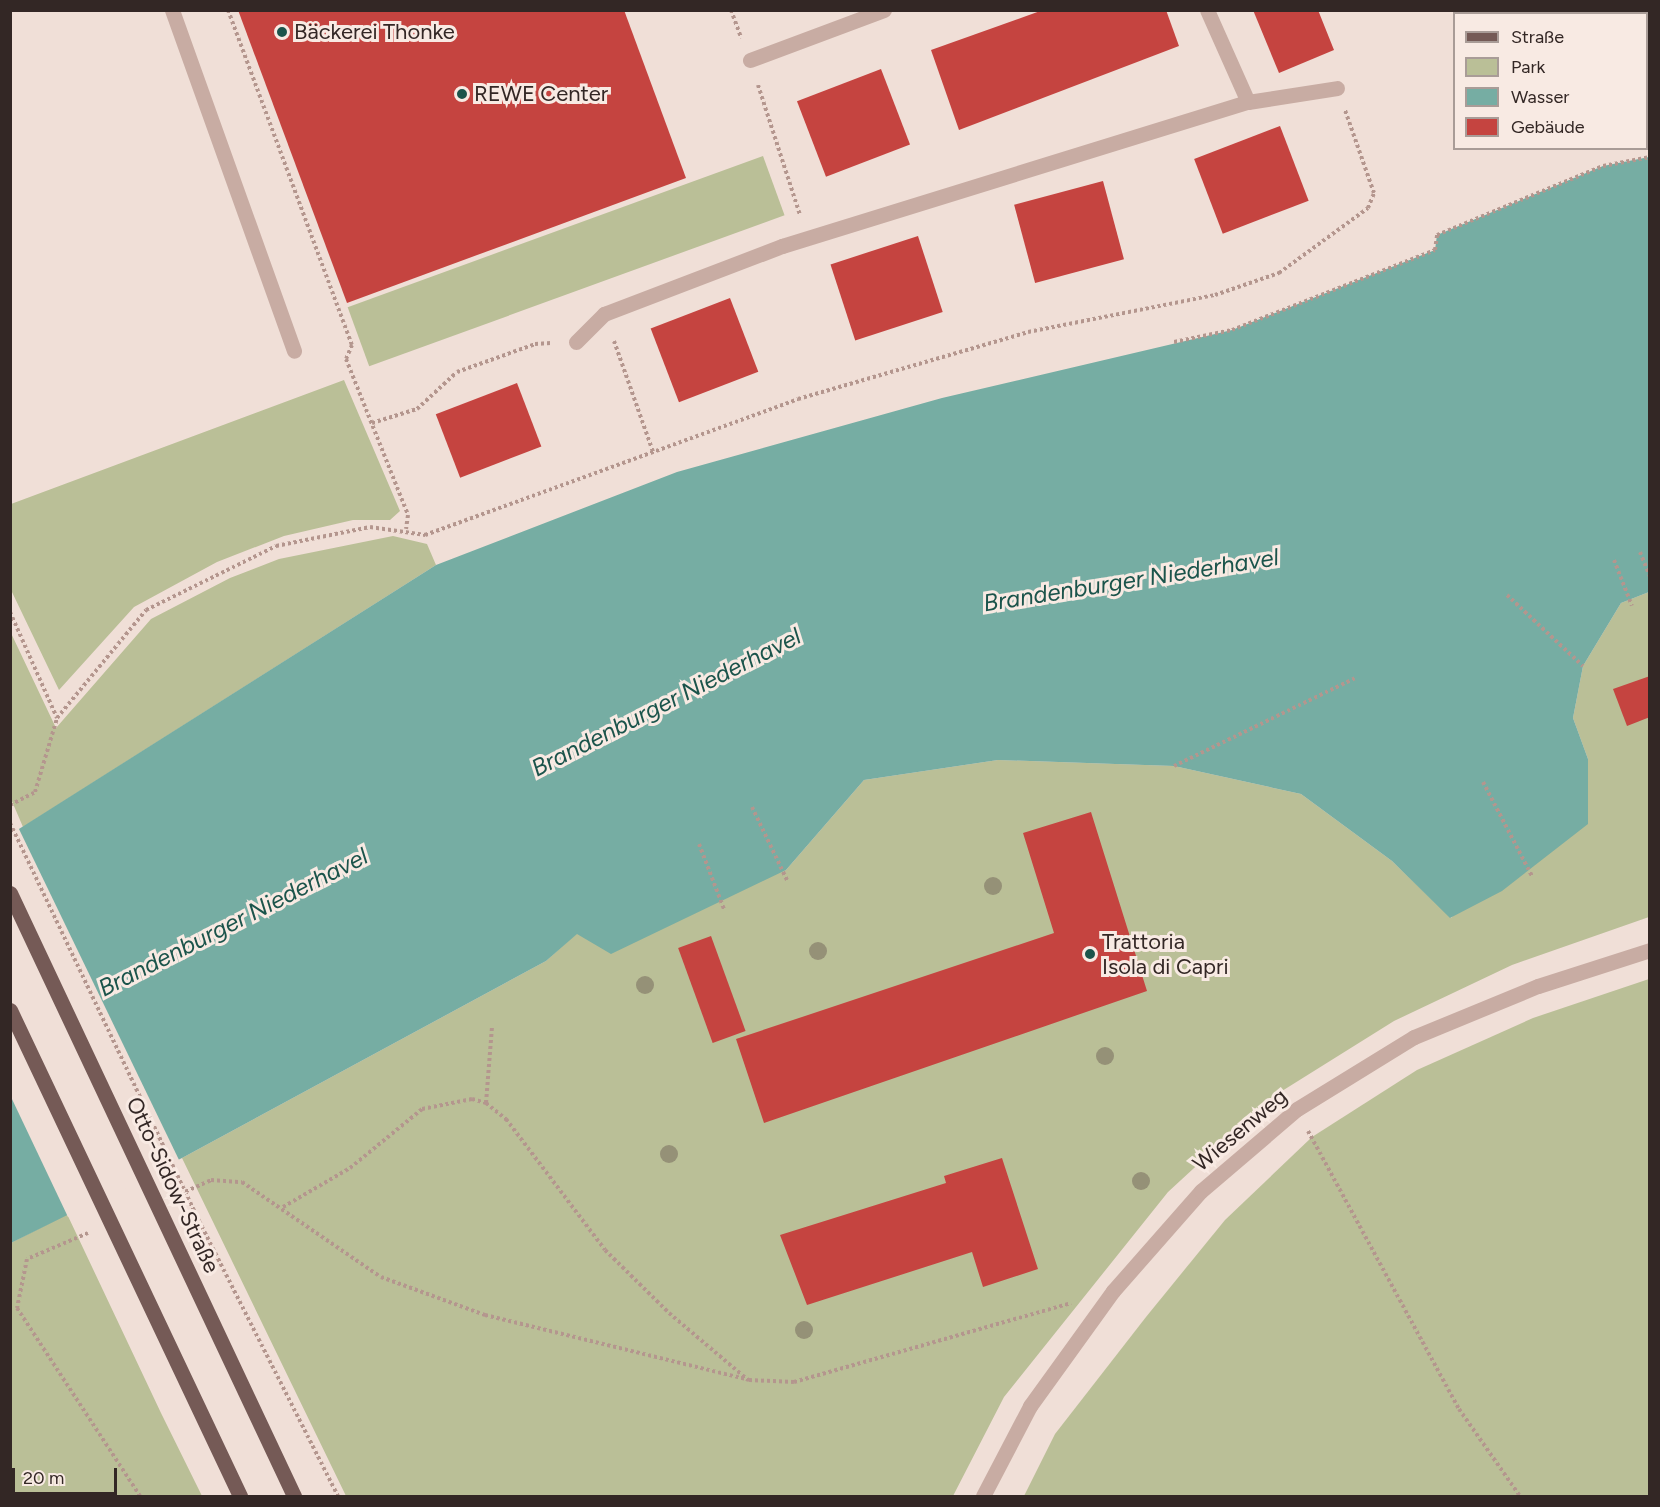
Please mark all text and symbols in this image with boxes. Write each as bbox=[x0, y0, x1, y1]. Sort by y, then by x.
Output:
legend bbox=[1453, 12, 1648, 150]
place label: Bäckerei Thonke bbox=[294, 19, 455, 45]
marker: Bäckerei Thonke bbox=[275, 25, 289, 39]
text: Straße bbox=[1511, 26, 1564, 48]
text: Park bbox=[1511, 56, 1545, 78]
place label: REWE Center bbox=[474, 81, 608, 107]
text: Wasser bbox=[1511, 86, 1569, 108]
marker: REWE Center bbox=[455, 87, 469, 101]
text: Gebäude bbox=[1511, 116, 1585, 138]
water label: Brandenburger Niederhavel bbox=[981, 542, 1281, 618]
water label: Brandenburger Niederhavel bbox=[526, 621, 806, 783]
water label: Brandenburger Niederhavel bbox=[93, 841, 373, 1003]
place label: Trattoria Isola di Capri bbox=[1102, 928, 1229, 980]
marker: Trattoria Isola di Capri bbox=[1083, 947, 1097, 961]
street label: Wiesenweg bbox=[1188, 1083, 1292, 1177]
street label: Otto-Sidow-Straße bbox=[121, 1093, 225, 1277]
scale bar bbox=[15, 1456, 120, 1494]
text: 20 m bbox=[23, 1467, 64, 1489]

